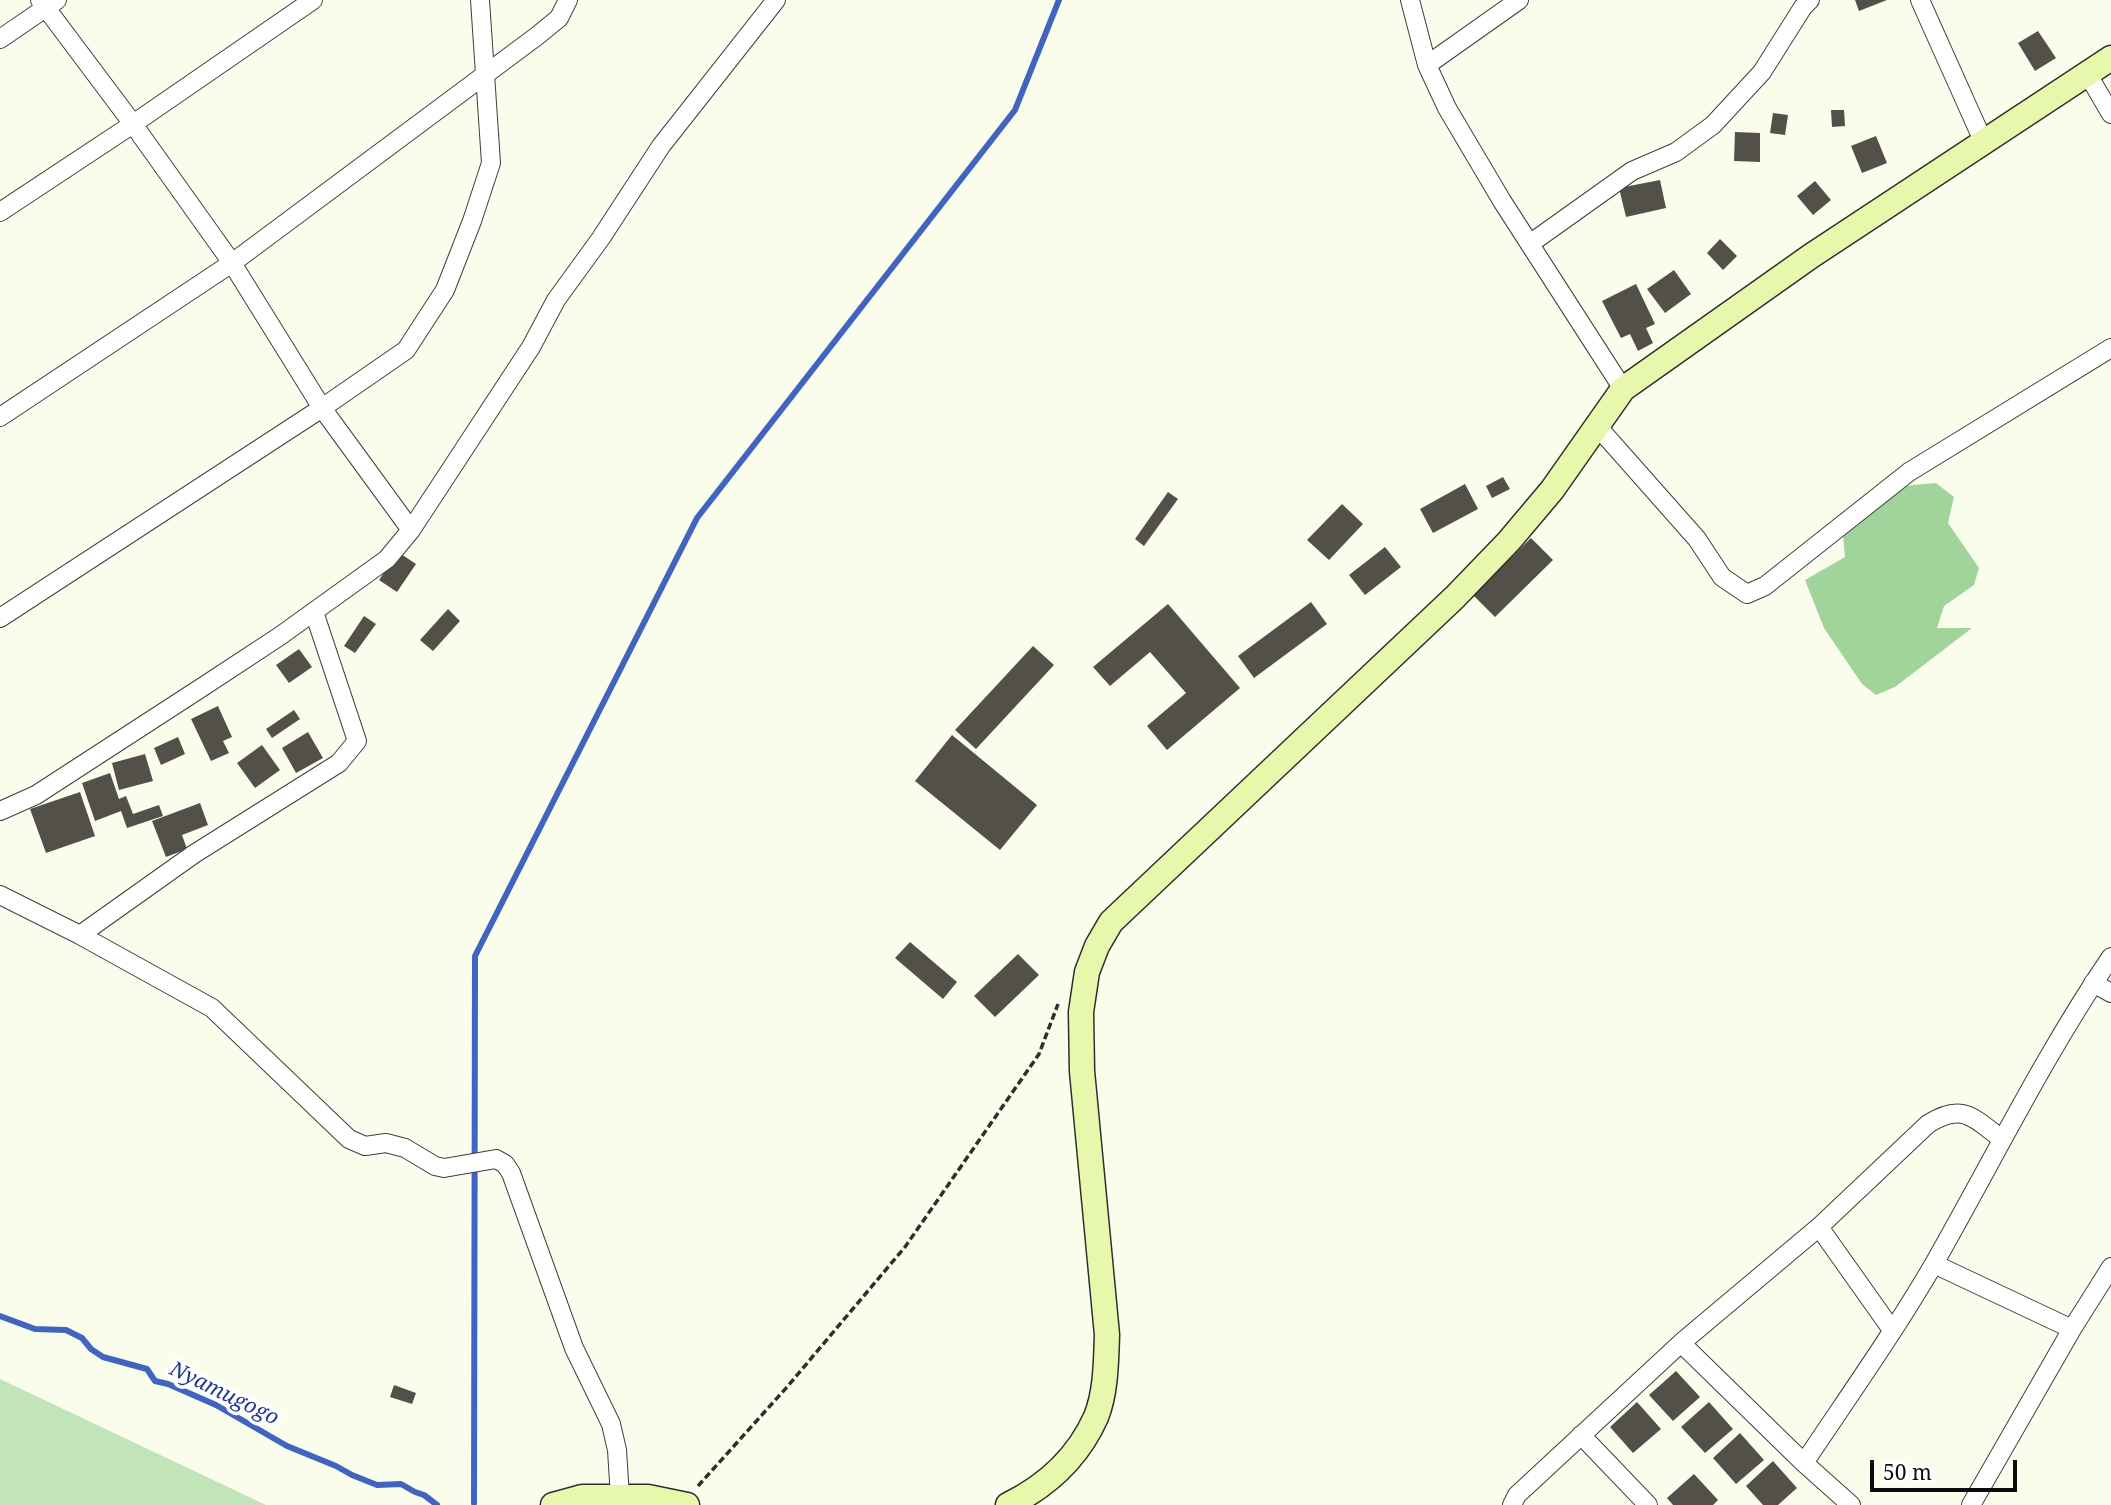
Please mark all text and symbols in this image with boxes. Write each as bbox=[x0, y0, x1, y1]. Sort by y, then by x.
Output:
water label: Nyamugogo bbox=[165, 1357, 283, 1431]
scale bar bbox=[1873, 1446, 2020, 1490]
text: 50 m bbox=[1883, 1458, 1932, 1486]

